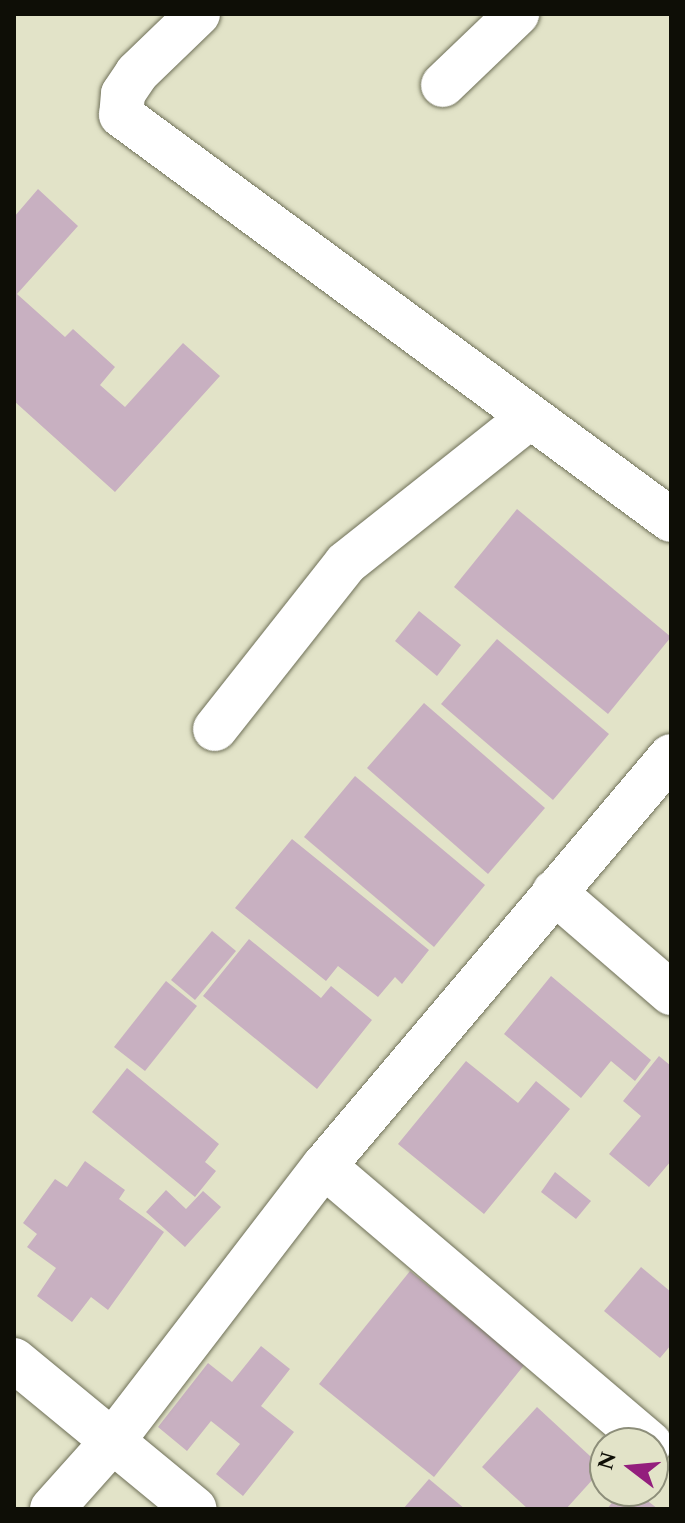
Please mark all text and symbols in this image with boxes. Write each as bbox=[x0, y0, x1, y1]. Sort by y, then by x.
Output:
north arrow bbox=[589, 1427, 669, 1507]
text: N bbox=[589, 1448, 626, 1474]

